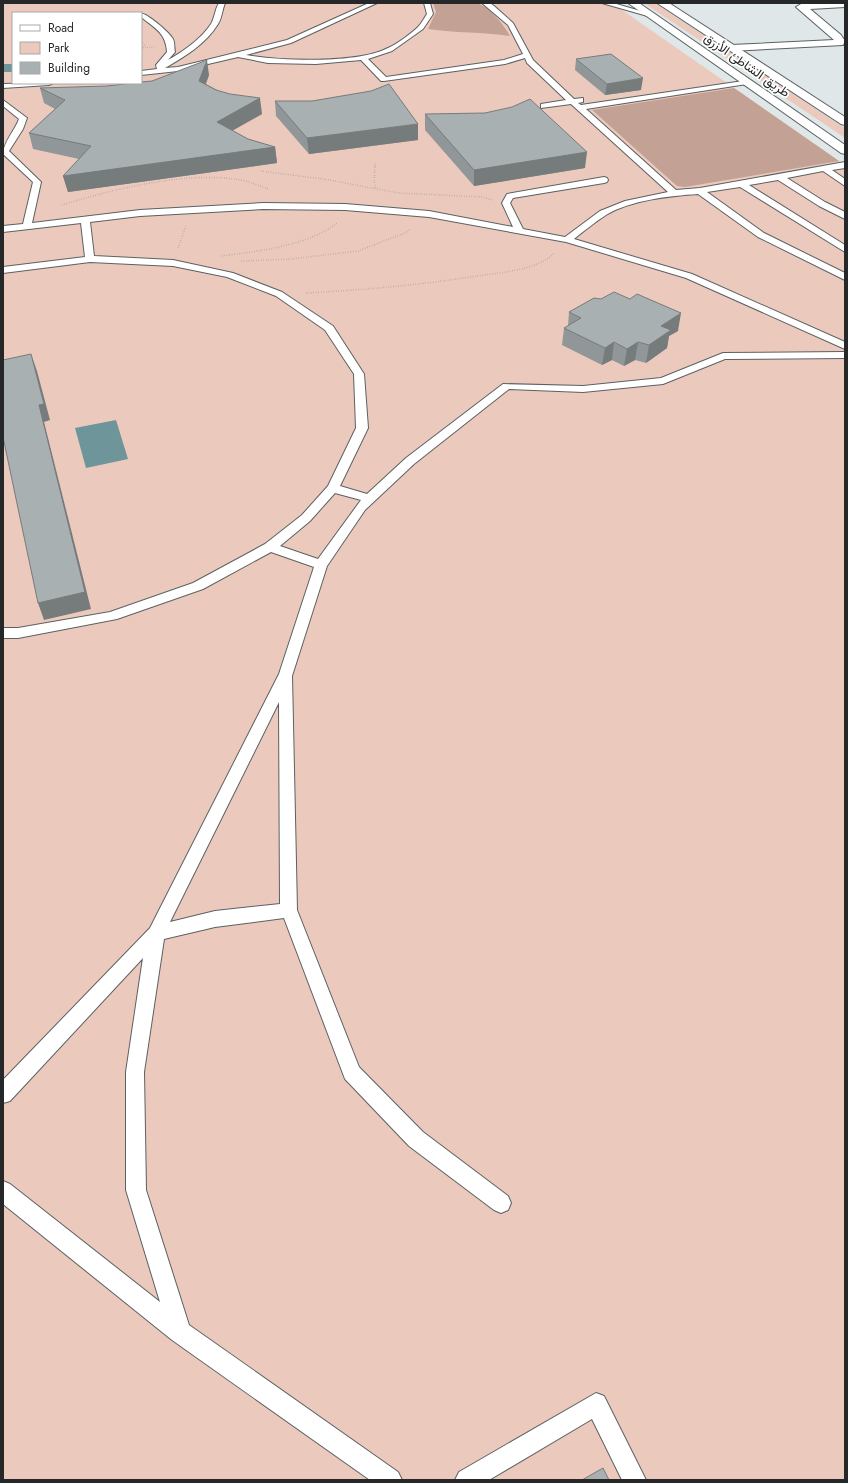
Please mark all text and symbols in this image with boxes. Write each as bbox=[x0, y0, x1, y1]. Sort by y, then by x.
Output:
legend bbox=[12, 12, 142, 84]
text: Road bbox=[48, 19, 74, 37]
street label: طريق الشاطئ الأزرق bbox=[700, 28, 794, 102]
text: Park bbox=[48, 39, 70, 57]
text: Building bbox=[48, 59, 90, 77]

